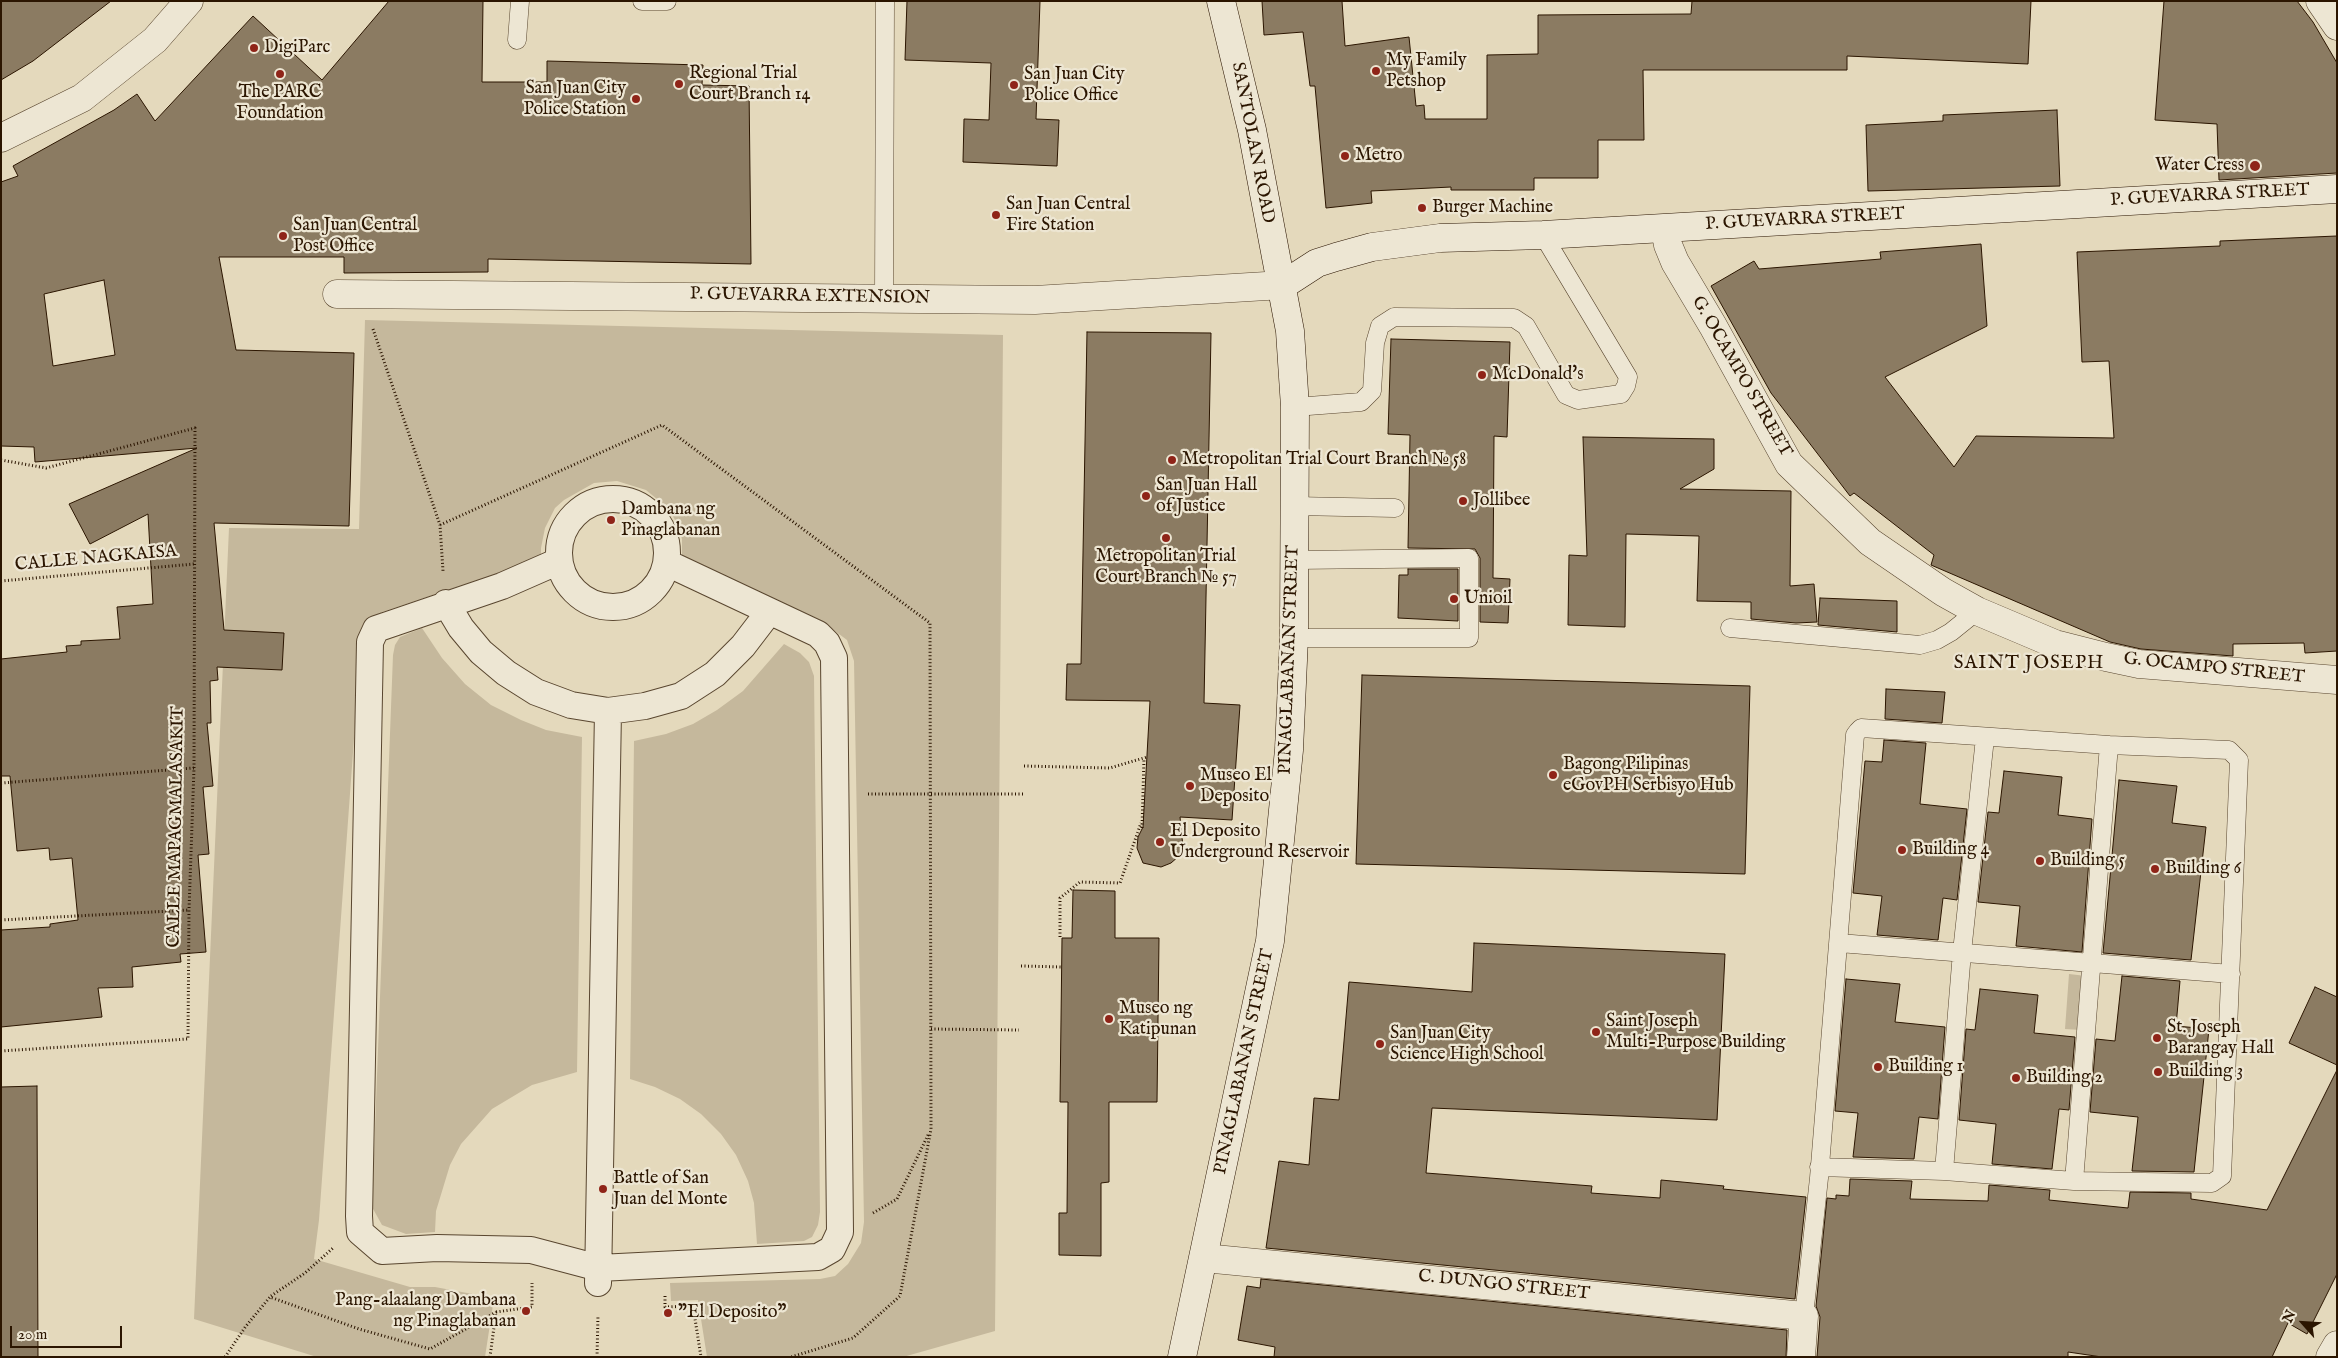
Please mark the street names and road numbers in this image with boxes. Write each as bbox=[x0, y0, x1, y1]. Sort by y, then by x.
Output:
street label: SANTOLAN ROAD bbox=[1226, 61, 1278, 225]
street label: P. GUEVARRA STREET bbox=[2110, 180, 2310, 212]
street label: P. GUEVARRA STREET bbox=[1705, 204, 1905, 236]
street label: P. GUEVARRA EXTENSION bbox=[690, 284, 930, 310]
street label: G. OCAMPO STREET bbox=[1686, 293, 1796, 461]
street label: CALLE NAGKAISA bbox=[14, 541, 178, 577]
street label: PINAGLABANAN STREET bbox=[1275, 545, 1305, 775]
street label: G. OCAMPO STREET bbox=[2122, 649, 2306, 689]
street label: CALLE MAPAGMALASAKIT bbox=[164, 706, 190, 948]
street label: PINAGLABANAN STREET bbox=[1211, 948, 1279, 1176]
street label: C. DUNGO STREET bbox=[1417, 1266, 1591, 1306]

